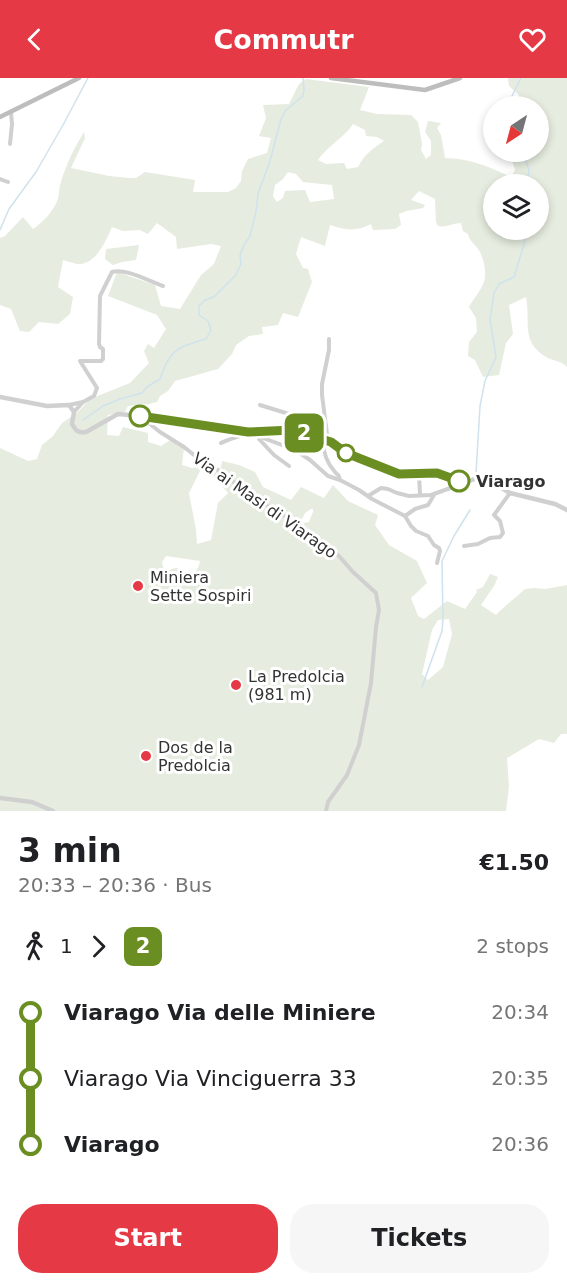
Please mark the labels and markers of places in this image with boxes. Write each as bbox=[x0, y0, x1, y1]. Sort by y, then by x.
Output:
unlabelled marker bbox=[129, 405, 151, 427]
unlabelled marker bbox=[337, 444, 355, 462]
marker: Viarago bbox=[448, 470, 470, 492]
place label: Viarago bbox=[476, 472, 546, 491]
place label: Miniera Sette Sospiri bbox=[150, 568, 251, 605]
marker: Miniera Sette Sospiri bbox=[131, 579, 145, 593]
place label: La Predolcia (981 m) bbox=[248, 667, 345, 704]
marker: La Predolcia (981 m) bbox=[229, 678, 243, 692]
place label: Dos de la Predolcia bbox=[158, 738, 233, 775]
marker: Dos de la Predolcia bbox=[139, 749, 153, 763]

